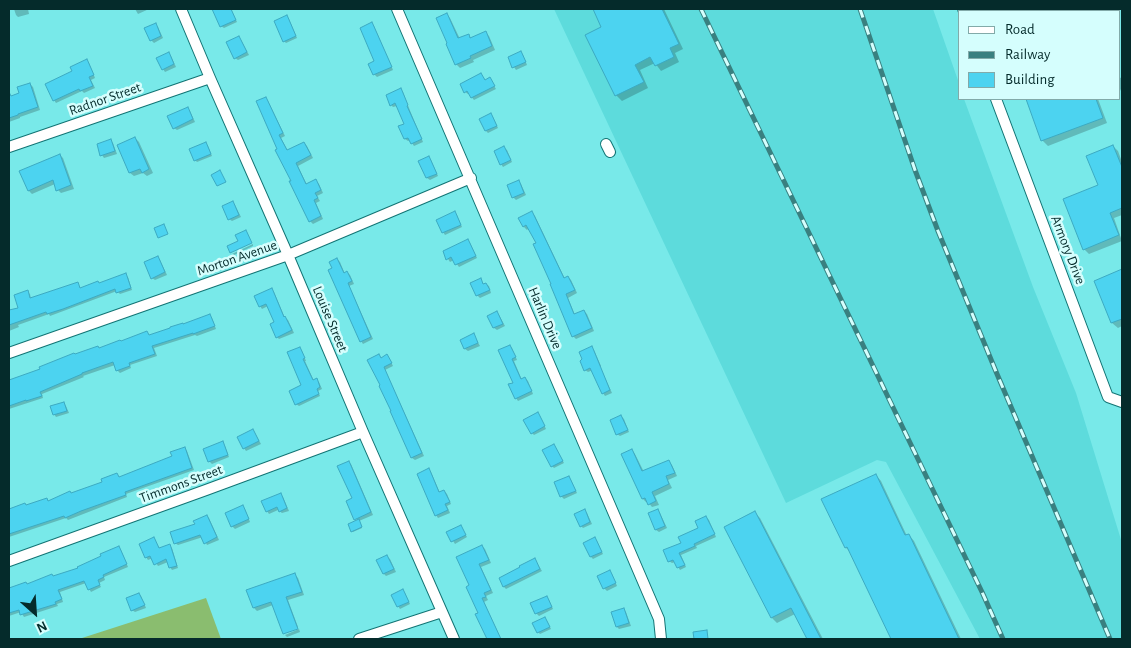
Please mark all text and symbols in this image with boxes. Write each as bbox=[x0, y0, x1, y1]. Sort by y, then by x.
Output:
legend bbox=[958, 10, 1121, 100]
text: Road bbox=[1005, 22, 1035, 37]
text: Railway bbox=[1005, 47, 1050, 62]
text: Building bbox=[1005, 72, 1055, 87]
street label: Radnor Street bbox=[67, 79, 143, 119]
street label: Armory Drive bbox=[1047, 213, 1089, 287]
street label: Morton Avenue bbox=[195, 236, 279, 280]
street label: Louise Street bbox=[309, 284, 351, 354]
street label: Harlin Drive bbox=[524, 284, 566, 352]
street label: Timmons Street bbox=[137, 461, 225, 507]
north arrow bbox=[10, 588, 60, 638]
text: N bbox=[34, 618, 49, 635]

